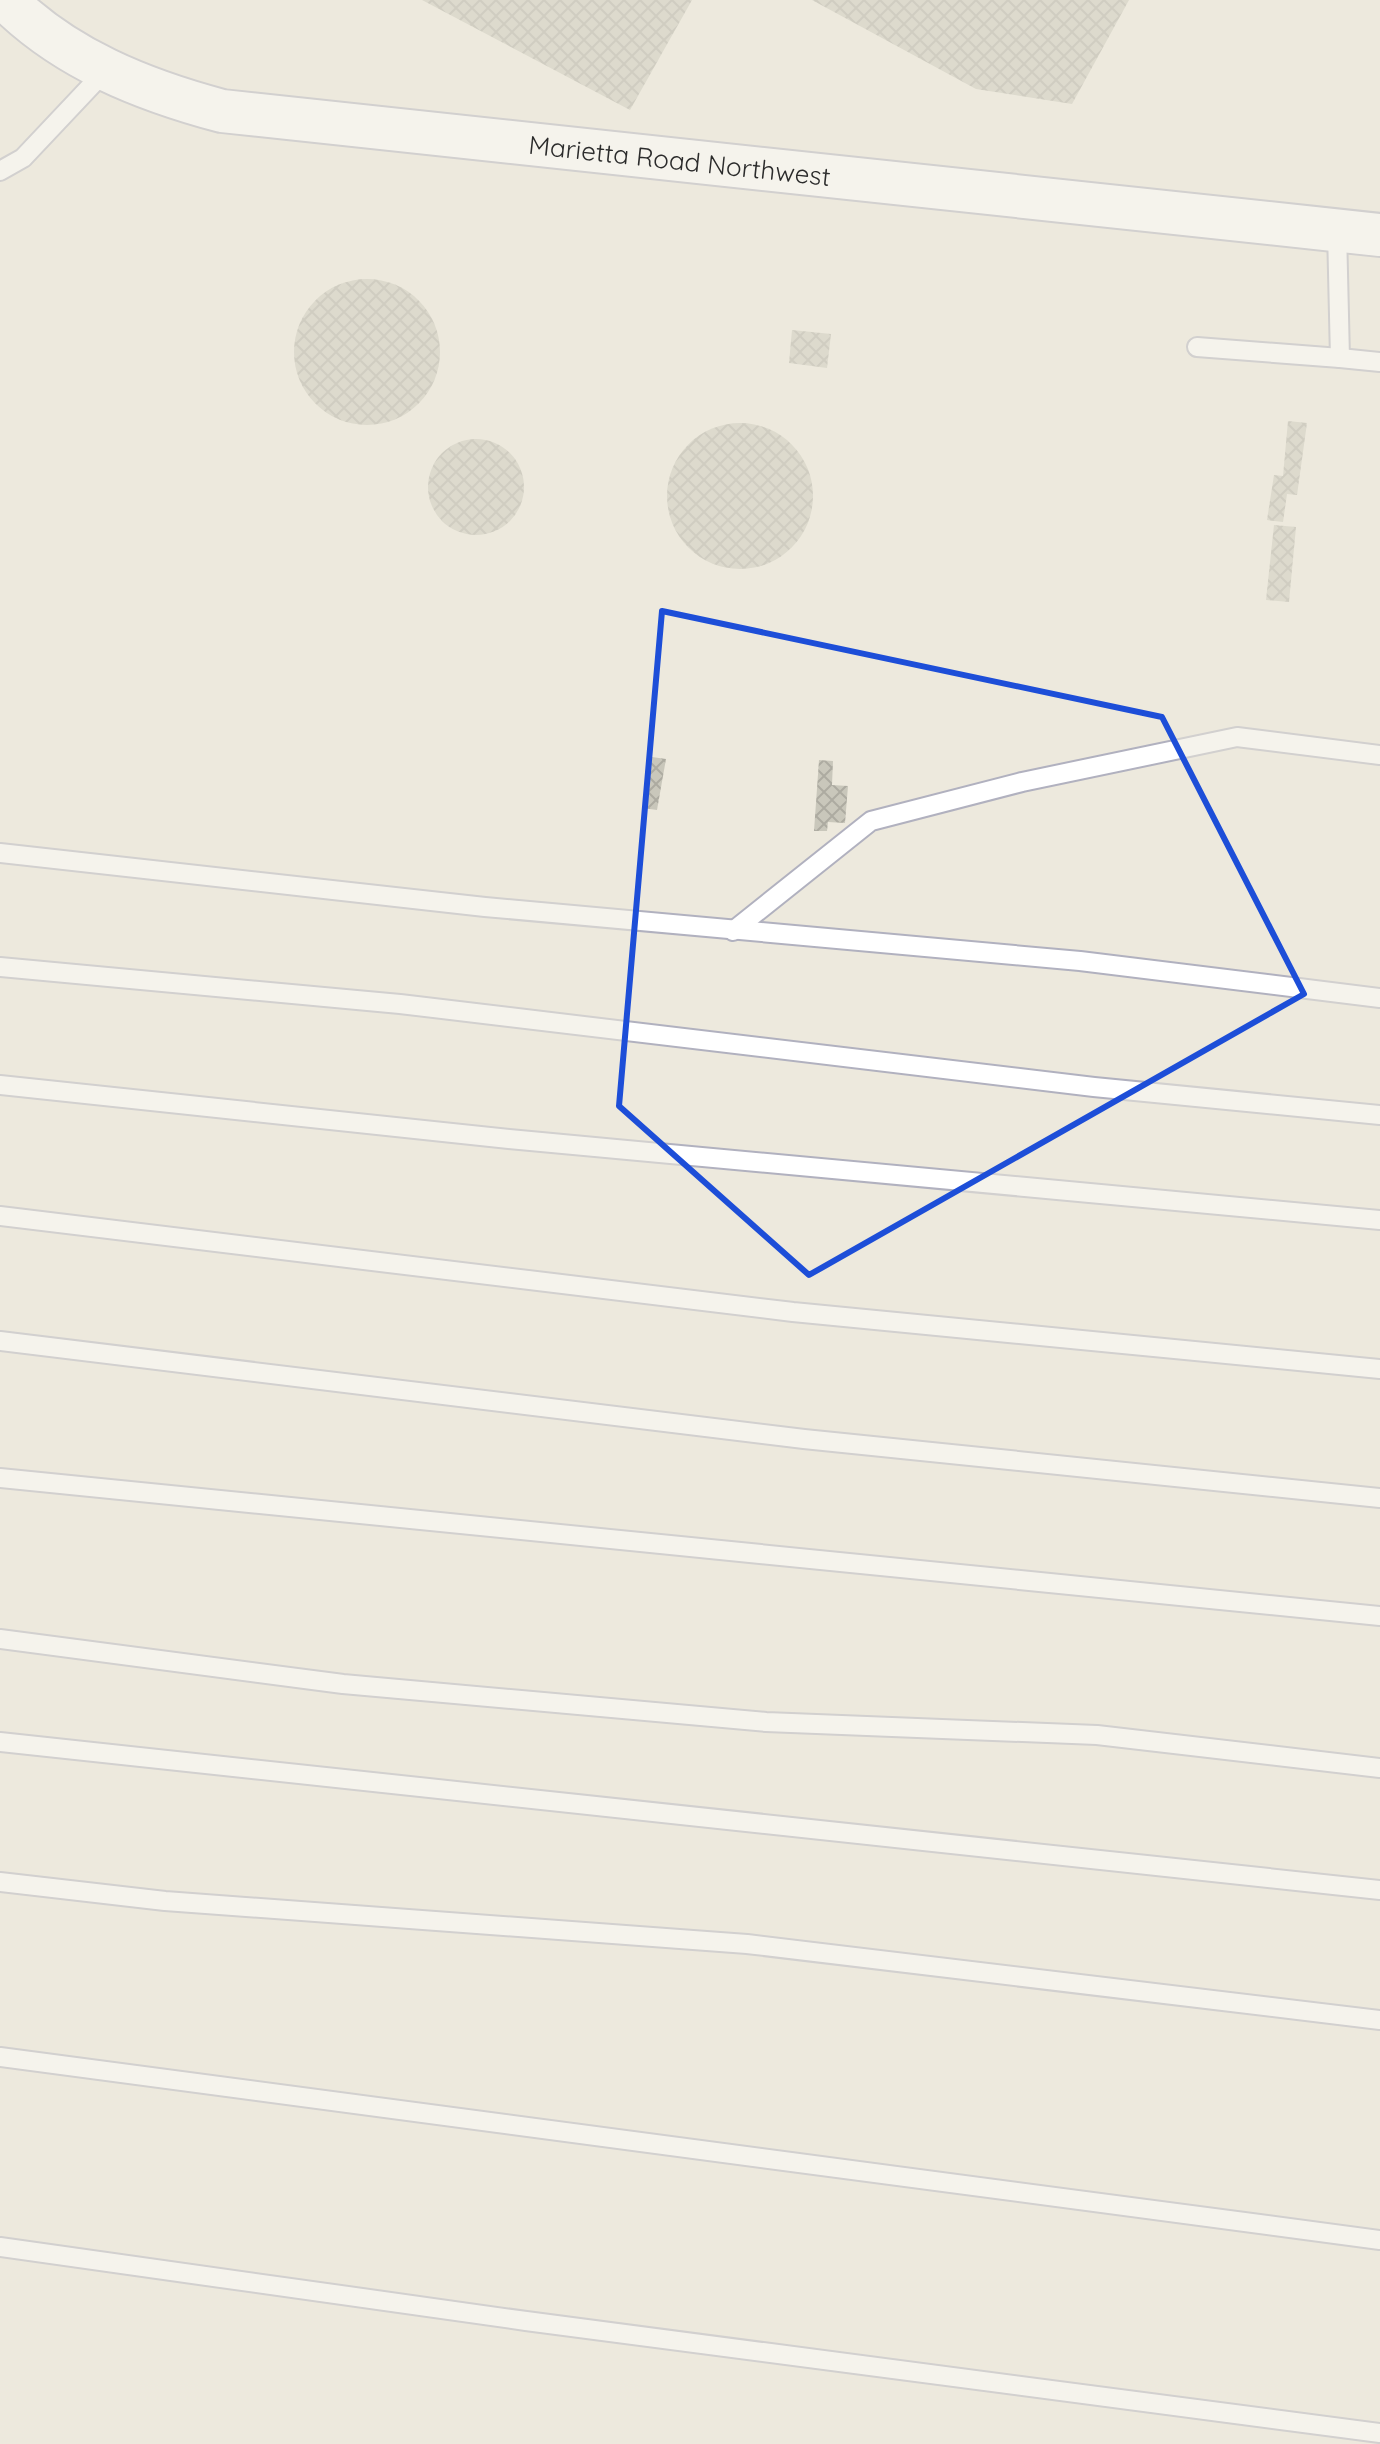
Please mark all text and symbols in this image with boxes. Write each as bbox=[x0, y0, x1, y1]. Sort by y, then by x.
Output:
street label: Marietta Road Northwest bbox=[527, 127, 832, 193]

